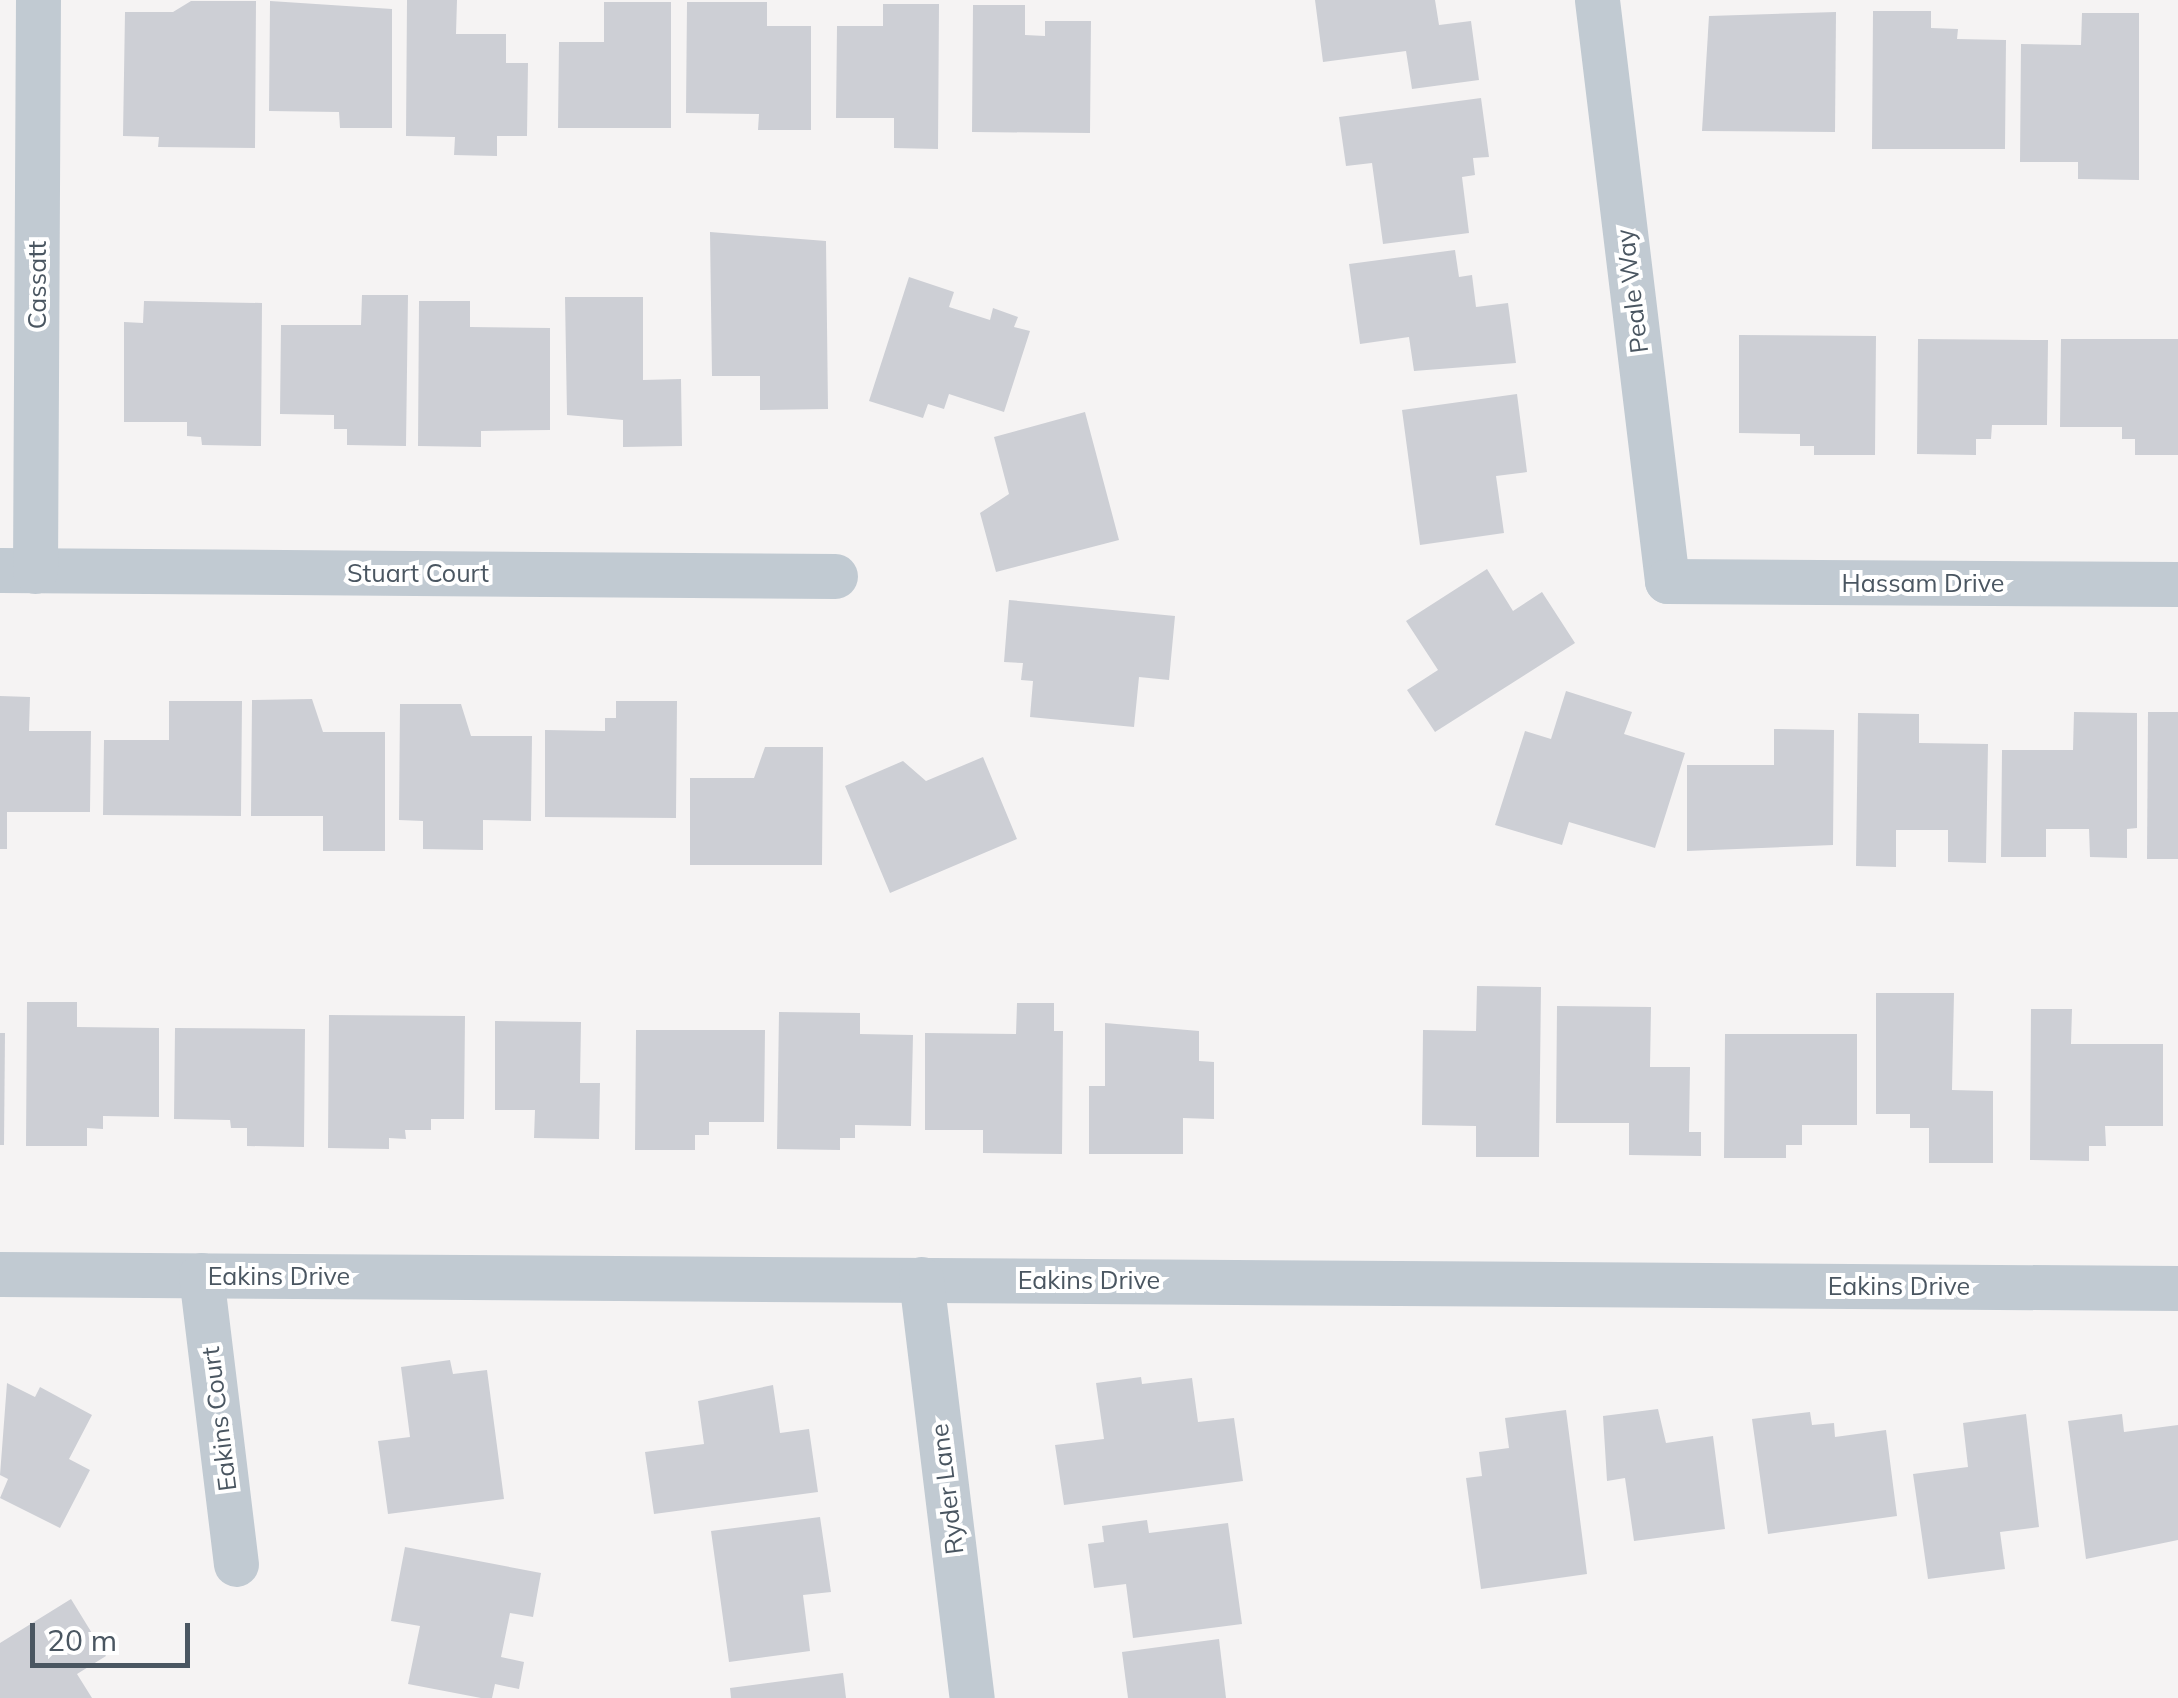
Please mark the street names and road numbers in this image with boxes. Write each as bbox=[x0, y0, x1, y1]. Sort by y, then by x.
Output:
street label: Peale Way bbox=[1610, 227, 1654, 355]
street label: Cassatt bbox=[22, 241, 52, 329]
street label: Stuart Court bbox=[347, 558, 489, 588]
street label: Hassam Drive bbox=[1842, 568, 2004, 598]
street label: Eakins Drive bbox=[208, 1261, 350, 1291]
street label: Eakins Drive bbox=[1018, 1265, 1160, 1295]
street label: Eakins Drive bbox=[1828, 1271, 1970, 1301]
street label: Eakins Court bbox=[195, 1345, 243, 1493]
street label: Ryder Lane bbox=[924, 1422, 970, 1556]

